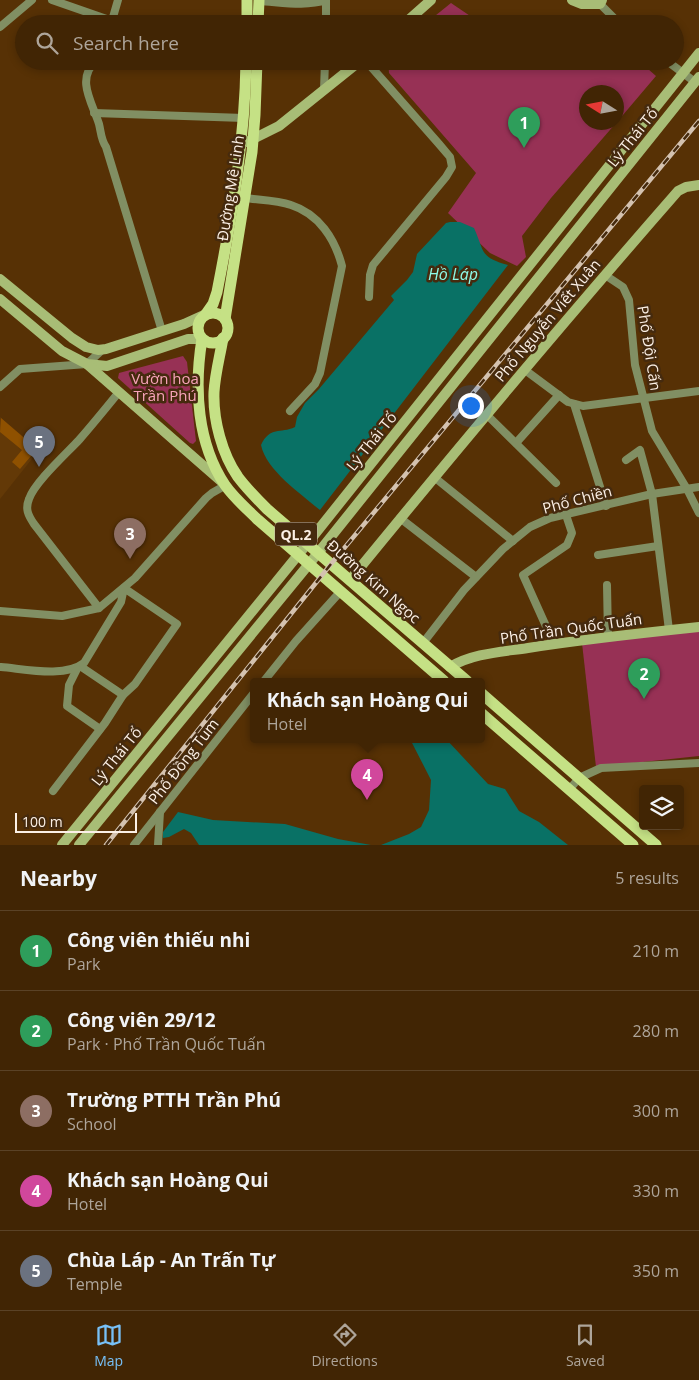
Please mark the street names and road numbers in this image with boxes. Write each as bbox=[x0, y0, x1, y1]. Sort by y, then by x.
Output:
street label: Lý Thái Tổ bbox=[602, 104, 662, 170]
street label: Đường Mê Linh bbox=[212, 134, 248, 242]
street label: Phố Nguyễn Viết Xuân bbox=[490, 254, 604, 386]
street label: Phố Đội Cấn bbox=[633, 304, 667, 392]
street label: Lý Thái Tổ bbox=[341, 408, 401, 474]
street label: Phố Chiền bbox=[540, 480, 614, 518]
road number: QL.2 bbox=[275, 522, 317, 546]
street label: Đường Kim Ngọc bbox=[323, 535, 425, 627]
street label: Phố Trần Quốc Tuấn bbox=[499, 608, 643, 648]
street label: Phố Đồng Tum bbox=[143, 714, 223, 808]
street label: Lý Thái Tổ bbox=[86, 723, 146, 789]

